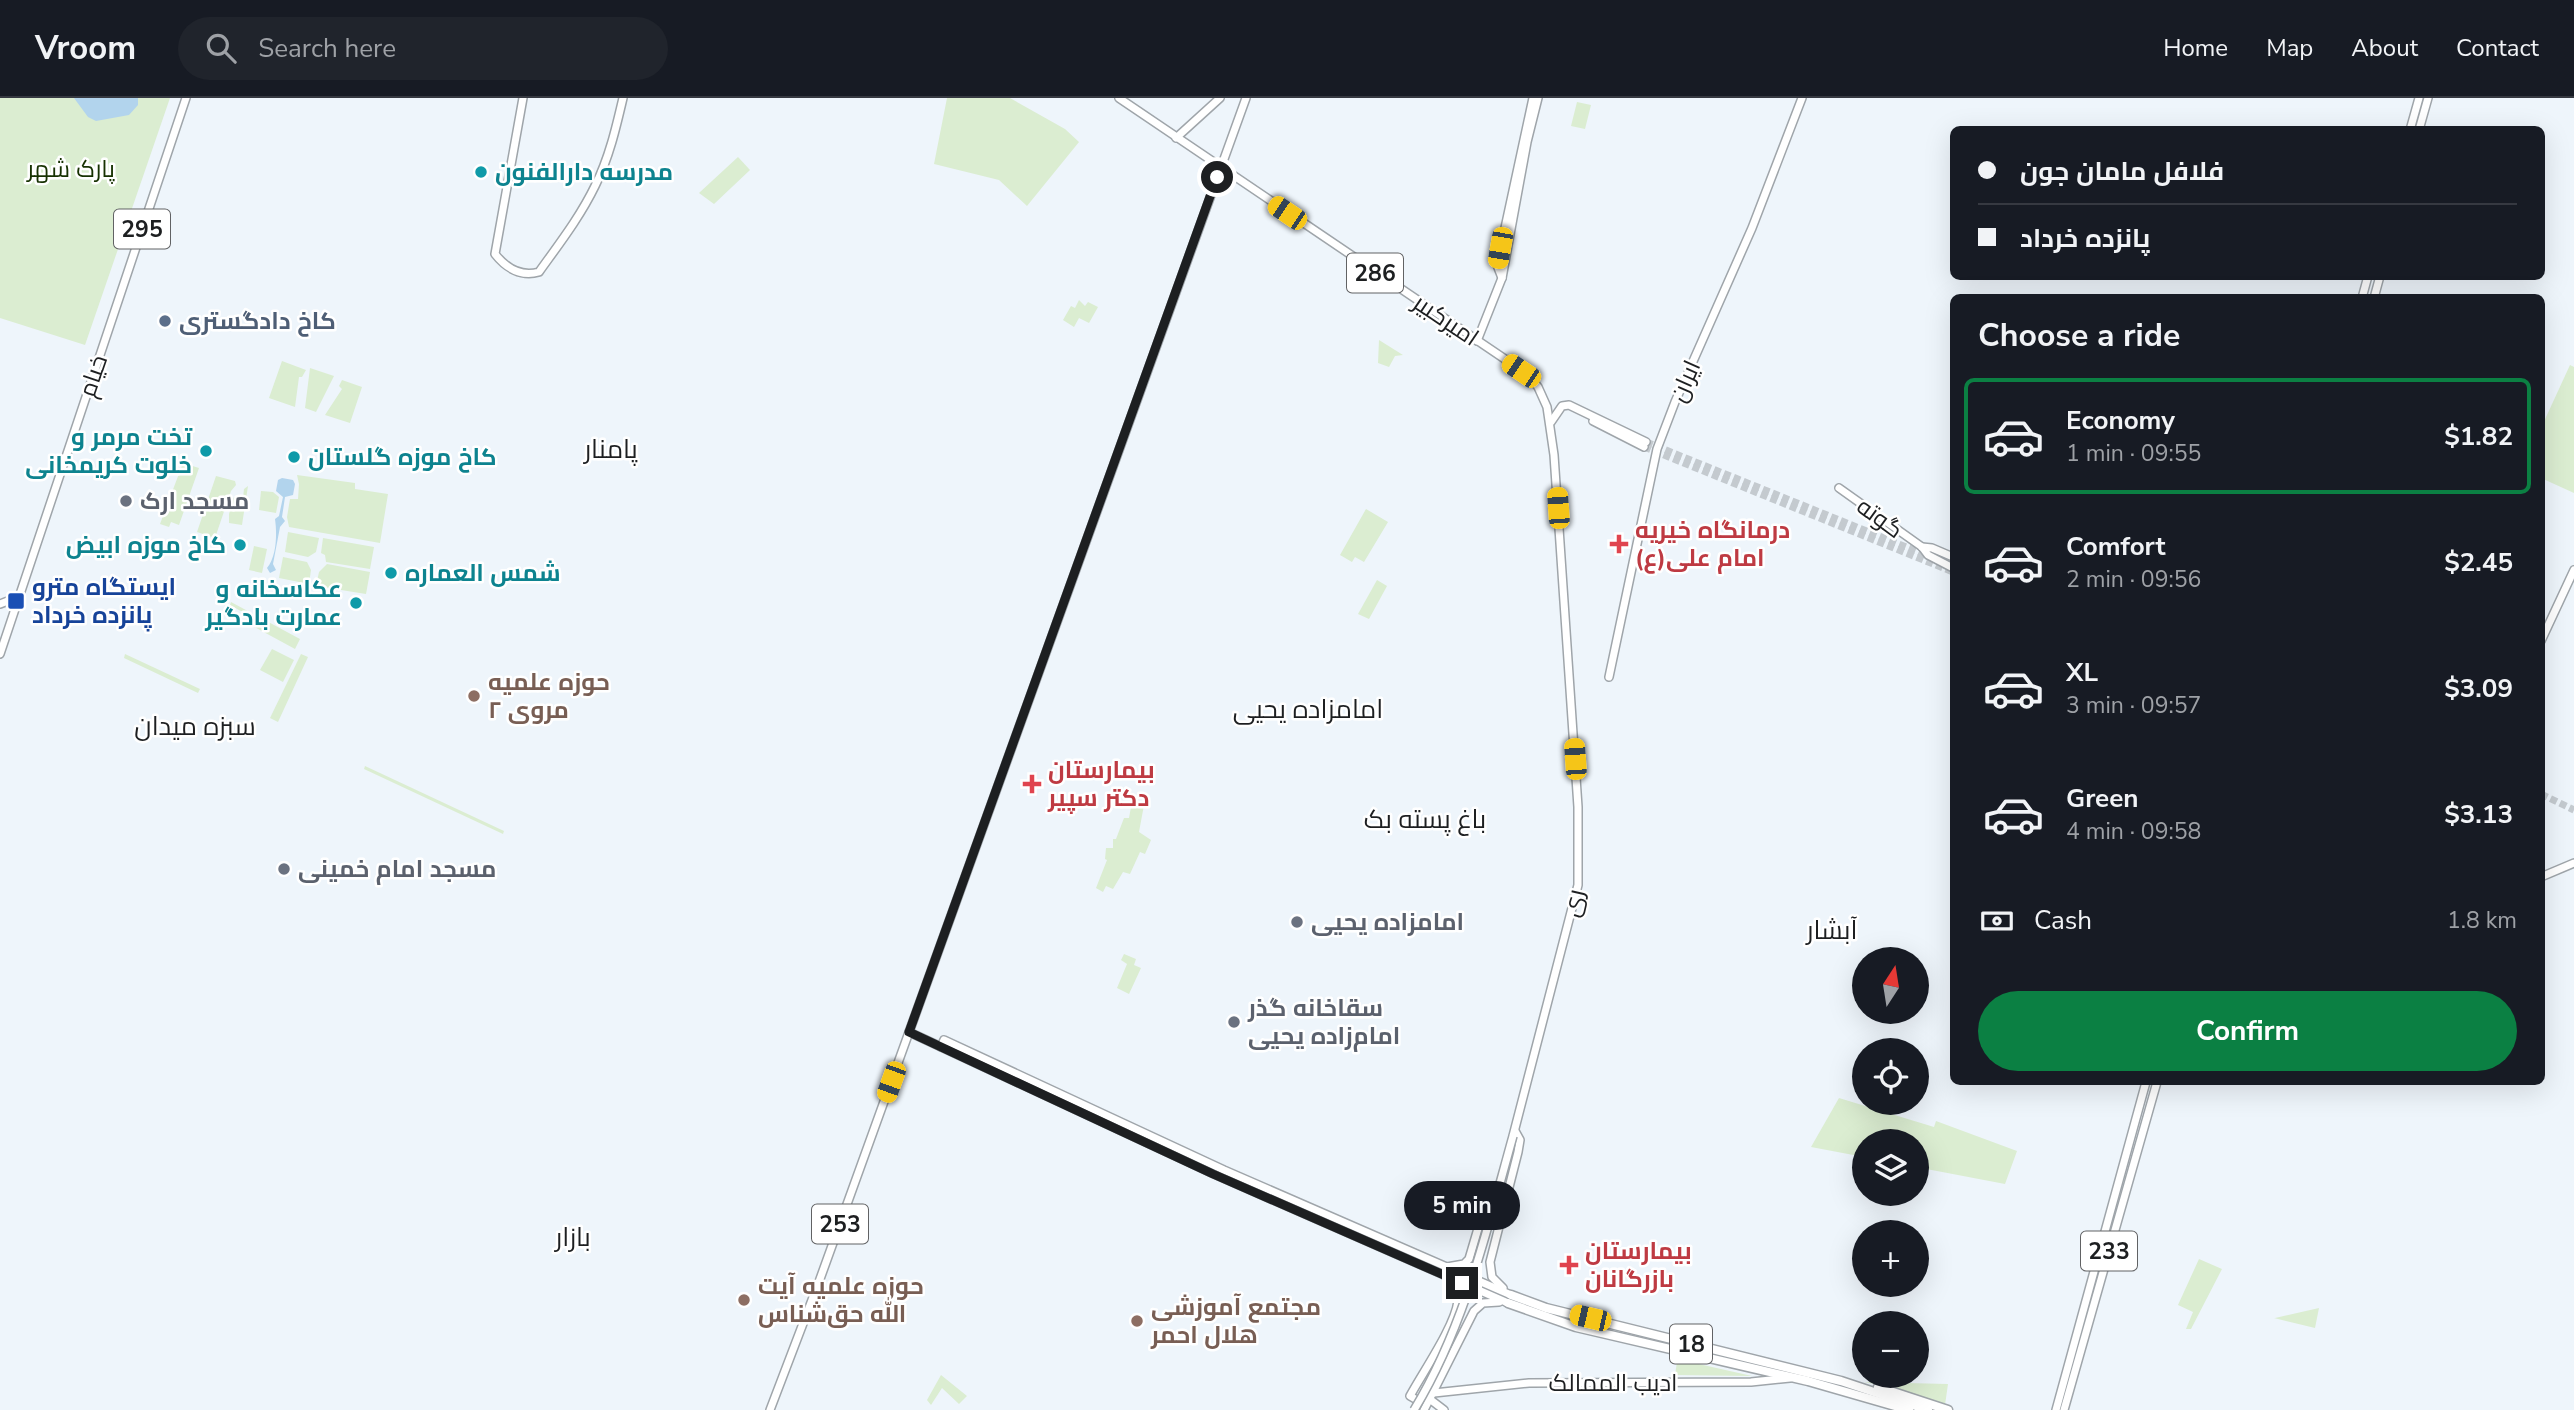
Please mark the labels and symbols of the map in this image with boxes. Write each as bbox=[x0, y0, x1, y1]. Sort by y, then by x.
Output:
park label: پارک شهر bbox=[25, 153, 115, 185]
place label: مدرسه دارالفنون bbox=[495, 156, 673, 188]
route start bbox=[1201, 161, 1233, 193]
marker: مدرسه دارالفنون bbox=[473, 164, 489, 180]
car bbox=[1264, 193, 1311, 233]
road number: 295 bbox=[114, 210, 170, 248]
car bbox=[1487, 225, 1514, 271]
road number: 286 bbox=[1347, 254, 1403, 292]
street label: امیرکبیر bbox=[1405, 285, 1485, 354]
place label: کاخ دادگستری bbox=[179, 305, 336, 337]
marker: کاخ دادگستری bbox=[157, 313, 173, 329]
street label: خیام bbox=[71, 351, 115, 401]
car bbox=[1498, 351, 1545, 391]
street label: ایران bbox=[1662, 355, 1708, 407]
place label: تخت مرمر و خلوت کریمخانی bbox=[25, 421, 193, 481]
district label: پامنار bbox=[582, 432, 638, 467]
place label: کاخ موزه گلستان bbox=[308, 441, 497, 473]
marker: تخت مرمر و خلوت کریمخانی bbox=[198, 443, 214, 459]
marker: کاخ موزه گلستان bbox=[286, 449, 302, 465]
place label: مسجد ارک bbox=[140, 485, 249, 517]
car bbox=[1547, 486, 1570, 530]
street label: گوته bbox=[1850, 490, 1910, 546]
marker: مسجد ارک bbox=[118, 493, 134, 509]
place label: درمانگاه خیریه امام علی(ع) bbox=[1635, 514, 1790, 574]
place label: کاخ موزه ابیض bbox=[66, 529, 226, 561]
marker: درمانگاه خیریه امام علی(ع) bbox=[1609, 534, 1629, 554]
marker: کاخ موزه ابیض bbox=[232, 537, 248, 553]
place label: شمس العماره bbox=[405, 557, 561, 589]
marker: شمس العماره bbox=[383, 565, 399, 581]
place label: ایستگاه مترو پانزده خرداد bbox=[32, 571, 176, 632]
place label: عکاسخانه و عمارت بادگیر bbox=[204, 573, 342, 633]
marker: ایستگاه مترو پانزده خرداد bbox=[6, 591, 26, 611]
marker: عکاسخانه و عمارت بادگیر bbox=[348, 595, 364, 611]
place label: حوزه علمیه مروی ۲ bbox=[488, 666, 610, 726]
marker: حوزه علمیه مروی ۲ bbox=[466, 688, 482, 704]
district label: امامزاده یحیی bbox=[1233, 692, 1383, 727]
district label: سبزه میدان bbox=[134, 709, 256, 744]
car bbox=[1564, 737, 1587, 781]
place label: بیمارستان دکتر سپیر bbox=[1047, 754, 1155, 814]
marker: بیمارستان دکتر سپیر bbox=[1022, 774, 1042, 794]
district label: باغ پسته بک bbox=[1364, 802, 1486, 837]
place label: مسجد امام خمینی bbox=[298, 853, 496, 885]
marker: مسجد امام خمینی bbox=[276, 861, 292, 877]
street label: ری bbox=[1554, 886, 1592, 920]
place label: امامزاده یحیی bbox=[1311, 906, 1464, 938]
district label: آبشار bbox=[1805, 913, 1857, 948]
marker: امامزاده یحیی bbox=[1289, 914, 1305, 930]
north arrow bbox=[1852, 947, 1928, 1024]
place label: سقاخانه گذر امام‌زاده یحیی bbox=[1247, 992, 1400, 1052]
marker: سقاخانه گذر امام‌زاده یحیی bbox=[1226, 1014, 1242, 1030]
car bbox=[874, 1059, 909, 1105]
callout: 5 min bbox=[1404, 1182, 1520, 1230]
road number: 253 bbox=[812, 1204, 868, 1244]
district label: بازار bbox=[553, 1220, 591, 1255]
road number: 233 bbox=[2081, 1232, 2137, 1270]
place label: بیمارستان بازرگانان bbox=[1585, 1235, 1692, 1295]
marker: بیمارستان بازرگانان bbox=[1559, 1255, 1579, 1275]
route end bbox=[1446, 1267, 1478, 1299]
place label: حوزه علمیه آیت الله حق‌شناس bbox=[758, 1270, 924, 1330]
place label: مجتمع آموزشی هلال احمر bbox=[1150, 1291, 1321, 1351]
marker: حوزه علمیه آیت الله حق‌شناس bbox=[736, 1292, 752, 1308]
car bbox=[1568, 1303, 1613, 1333]
marker: مجتمع آموزشی هلال احمر bbox=[1129, 1313, 1145, 1329]
road number: 18 bbox=[1670, 1324, 1712, 1364]
street label: ادیب الممالک bbox=[1549, 1367, 1677, 1399]

